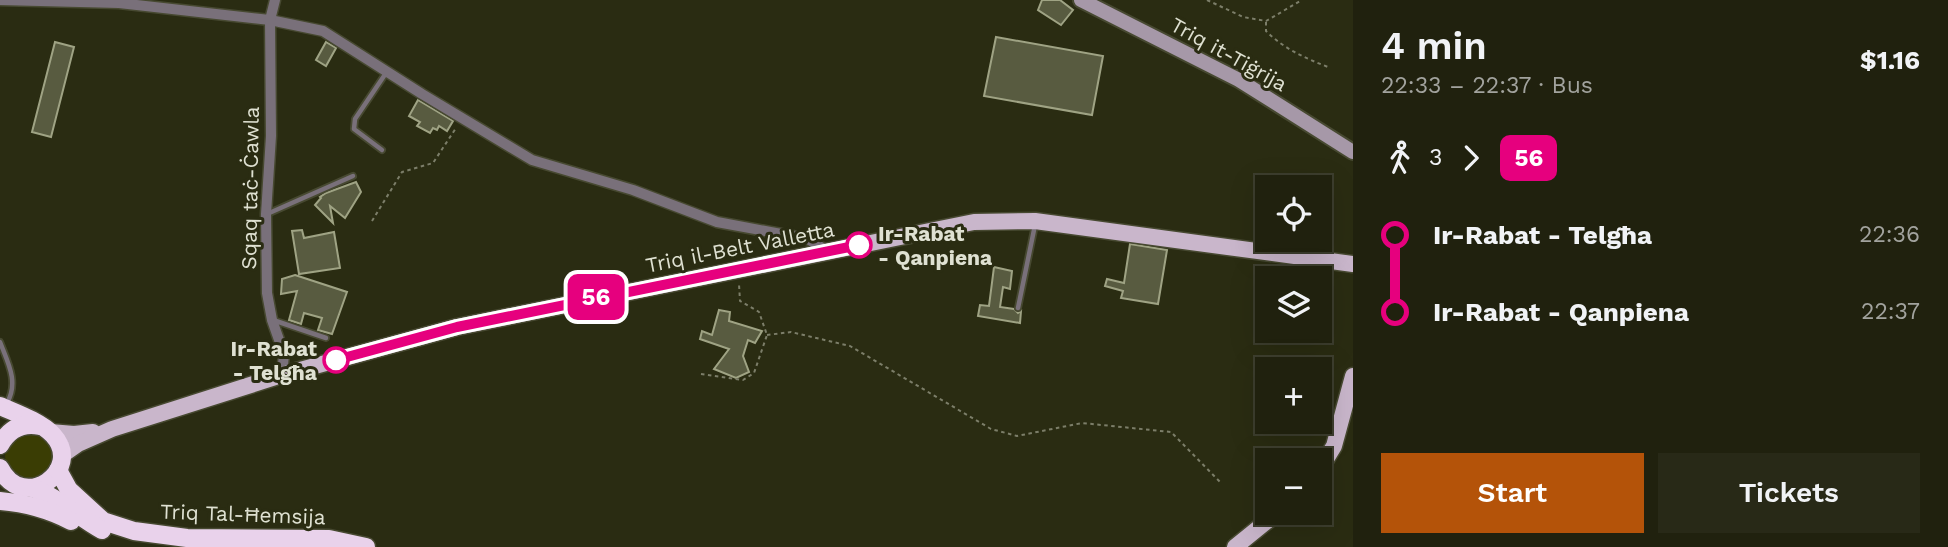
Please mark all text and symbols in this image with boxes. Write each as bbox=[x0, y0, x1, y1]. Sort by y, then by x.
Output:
street label: Triq it-Tiġrija bbox=[1166, 12, 1292, 96]
text: 4 min bbox=[1381, 24, 1487, 68]
text: $1.16 bbox=[1860, 45, 1920, 75]
text: 22:33 – 22:37 · Bus bbox=[1381, 72, 1593, 99]
street label: Sqaq taċ-Ċawla bbox=[236, 106, 264, 270]
icon: walk bbox=[1381, 139, 1419, 177]
icon: forward bbox=[1452, 139, 1490, 177]
text: 3 bbox=[1429, 144, 1442, 171]
text: 56 bbox=[1514, 144, 1543, 172]
map controls bbox=[1255, 175, 1332, 525]
button: locate bbox=[1255, 175, 1332, 252]
street label: Triq il-Belt Valletta bbox=[644, 216, 837, 278]
text: Ir-Rabat - Telgħa bbox=[1433, 220, 1652, 250]
place label: Ir-Rabat - Qanpiena bbox=[878, 221, 993, 270]
text: 22:36 bbox=[1859, 221, 1920, 248]
marker: Ir-Rabat - Qanpiena bbox=[846, 232, 872, 258]
button: layers bbox=[1255, 266, 1332, 343]
line badge: 56 bbox=[564, 274, 628, 320]
text: 56 bbox=[582, 283, 610, 311]
text: Ir-Rabat - Qanpiena bbox=[1433, 297, 1689, 327]
text: 22:37 bbox=[1861, 298, 1920, 325]
place label: Ir-Rabat - Telgħa bbox=[231, 336, 318, 385]
marker: Ir-Rabat - Telgħa bbox=[323, 347, 349, 373]
button: + bbox=[1255, 357, 1332, 434]
button: − bbox=[1255, 448, 1332, 525]
button: Start bbox=[1381, 453, 1644, 533]
button: Tickets bbox=[1658, 453, 1920, 533]
street label: Triq Tal-Ħemsija bbox=[160, 499, 326, 529]

